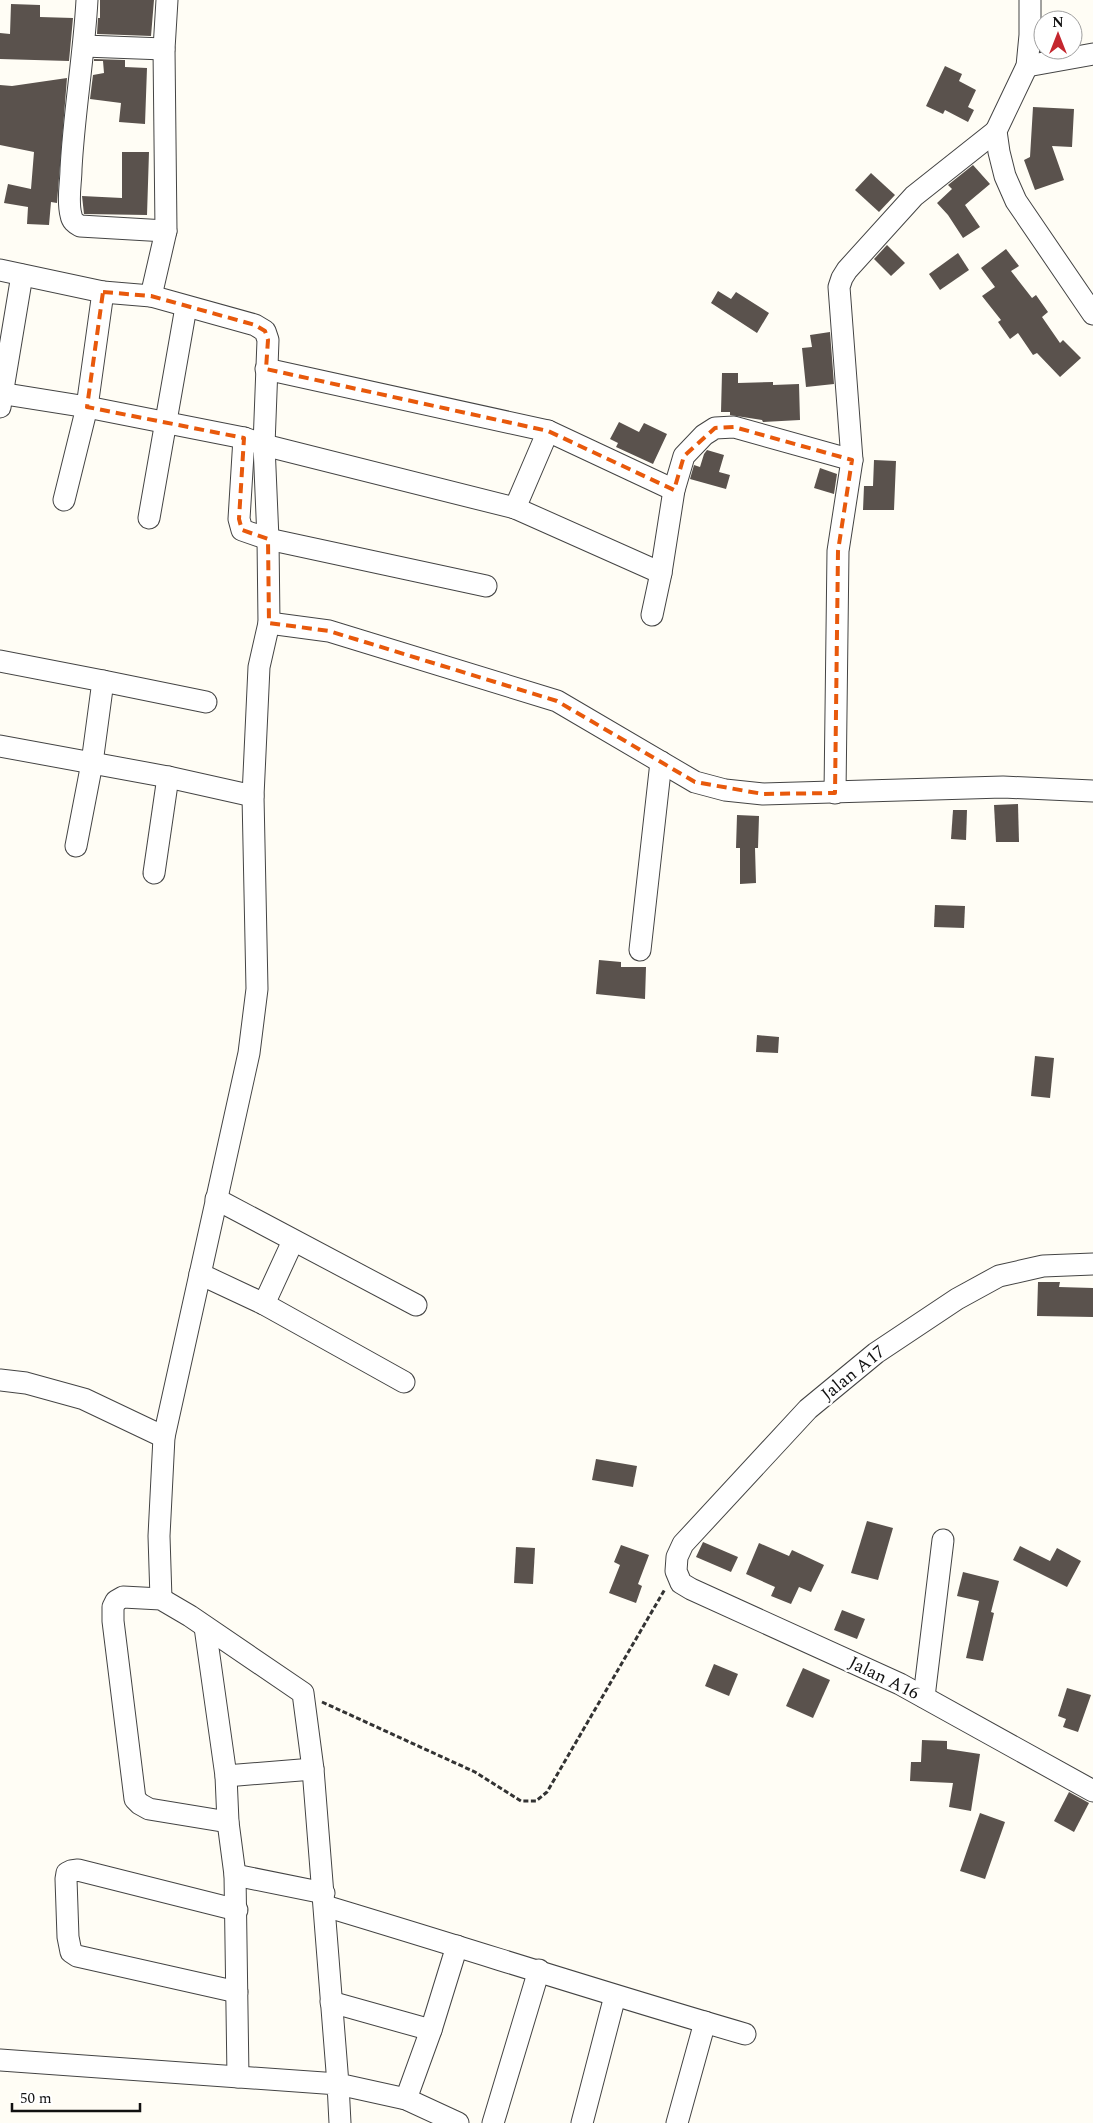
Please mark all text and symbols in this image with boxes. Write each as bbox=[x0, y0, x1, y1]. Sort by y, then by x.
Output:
north arrow bbox=[1033, 10, 1083, 60]
text: N bbox=[1052, 12, 1064, 33]
street label: Jalan A17 bbox=[815, 1339, 891, 1407]
street label: Jalan A16 bbox=[844, 1649, 924, 1707]
scale bar bbox=[12, 2080, 140, 2112]
text: 50 m bbox=[20, 2087, 52, 2110]

